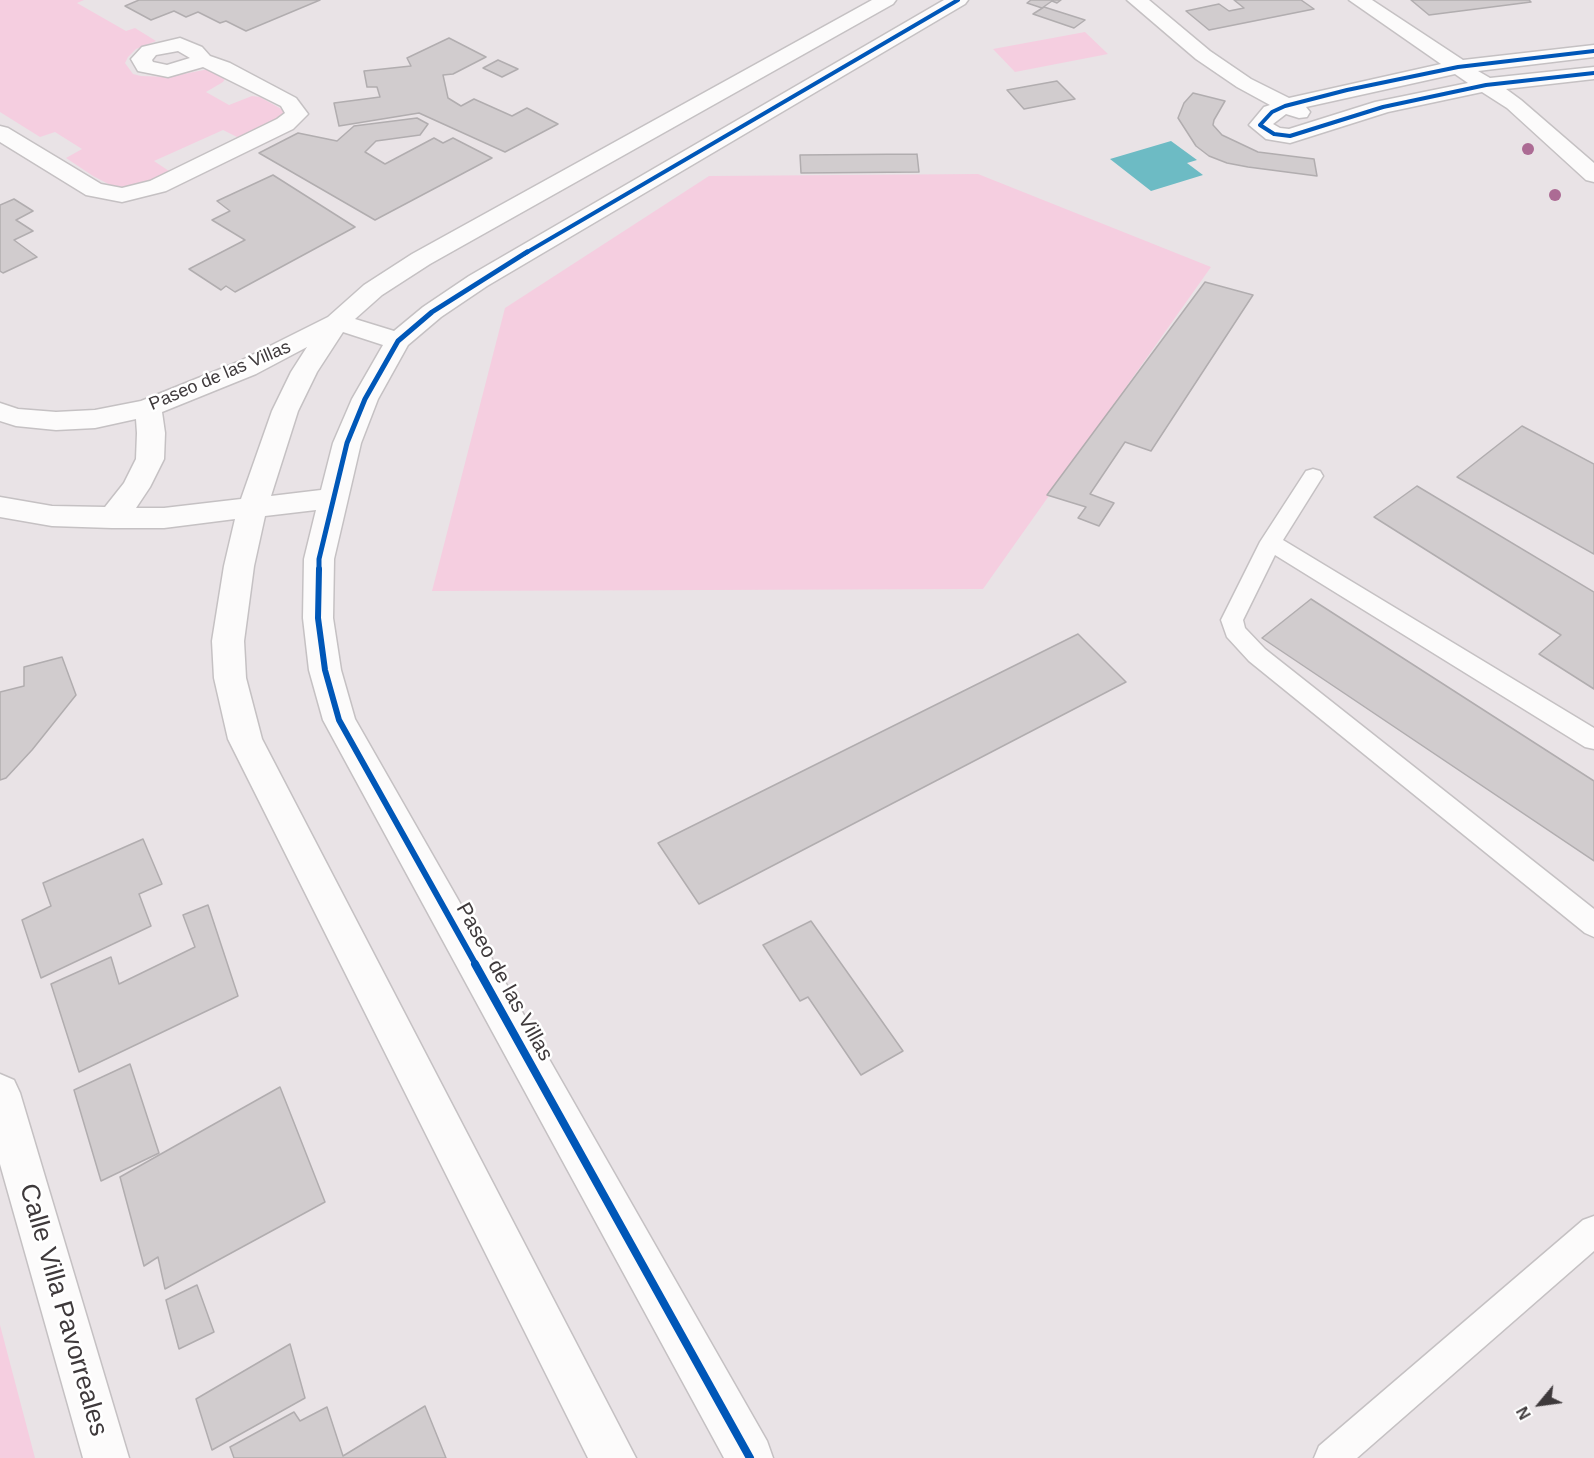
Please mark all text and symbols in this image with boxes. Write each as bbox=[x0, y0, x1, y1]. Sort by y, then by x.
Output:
street label: Paseo de las Villas bbox=[146, 336, 294, 416]
street label: Paseo de las Villas bbox=[450, 898, 558, 1066]
street label: Calle Villa Pavorreales bbox=[12, 1180, 114, 1440]
north arrow bbox=[1510, 1374, 1570, 1434]
text: N bbox=[1514, 1404, 1534, 1422]

